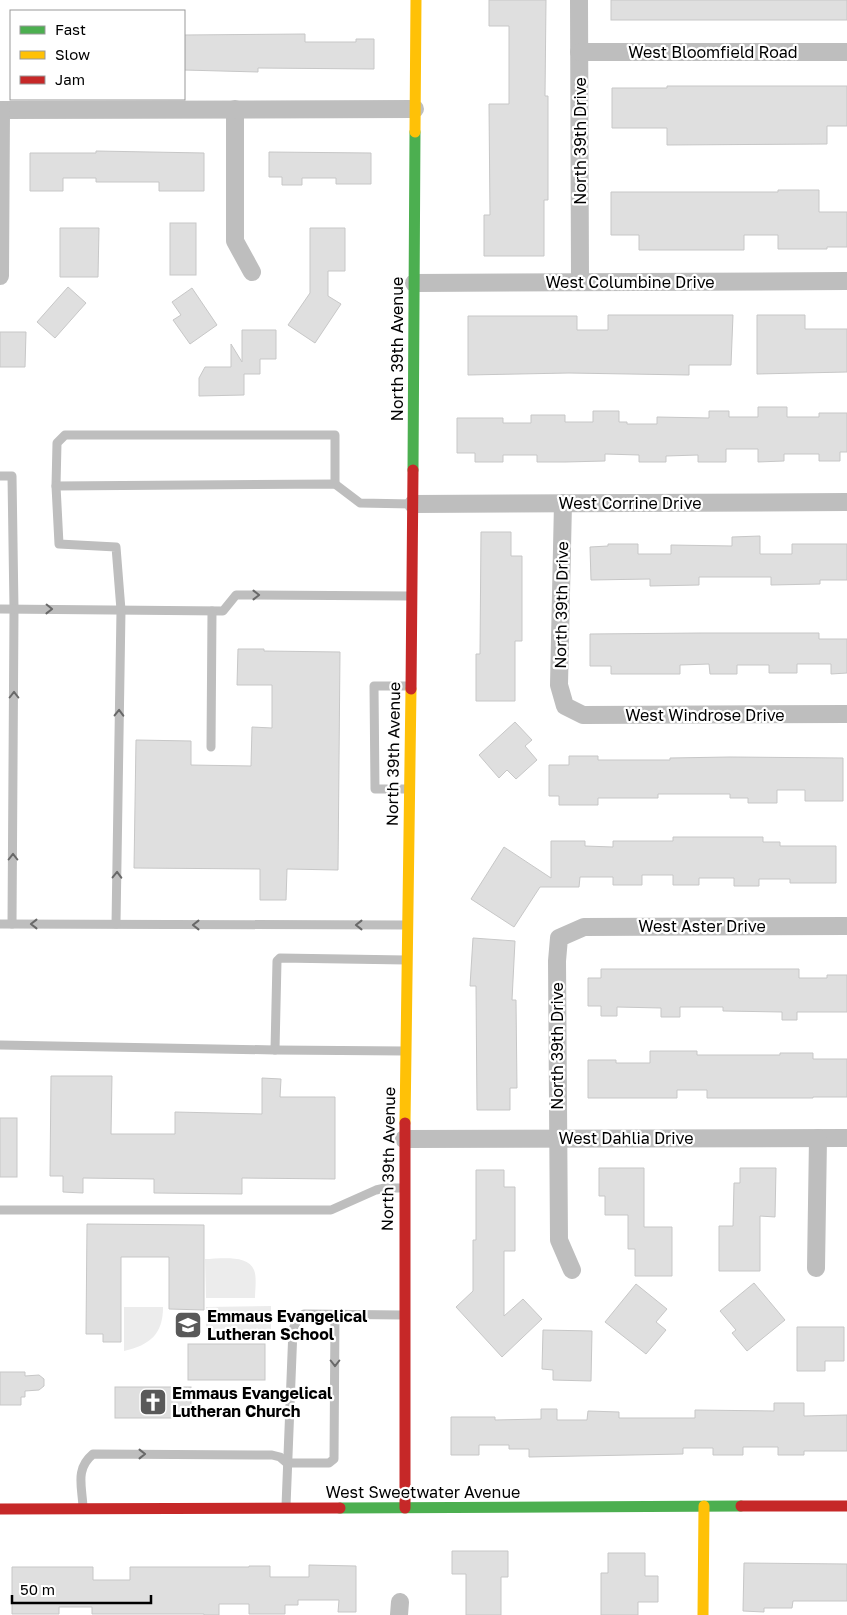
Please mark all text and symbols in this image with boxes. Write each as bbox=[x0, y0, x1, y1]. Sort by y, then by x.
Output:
legend bbox=[10, 10, 185, 100]
text: Fast bbox=[55, 20, 86, 38]
street label: West Bloomfield Road bbox=[628, 42, 798, 62]
text: Slow bbox=[55, 45, 90, 63]
text: Jam bbox=[55, 70, 85, 88]
street label: North 39th Drive bbox=[570, 77, 590, 205]
street label: West Columbine Drive bbox=[545, 272, 715, 292]
street label: North 39th Avenue bbox=[387, 277, 407, 421]
street label: West Corrine Drive bbox=[559, 493, 701, 513]
street label: North 39th Drive bbox=[550, 541, 572, 669]
one-way arrow bbox=[252, 590, 260, 600]
one-way arrow bbox=[45, 604, 53, 615]
street label: North 39th Avenue bbox=[382, 682, 404, 826]
one-way arrow bbox=[9, 691, 19, 698]
street label: West Windrose Drive bbox=[625, 705, 785, 725]
one-way arrow bbox=[114, 709, 124, 716]
one-way arrow bbox=[8, 853, 18, 861]
one-way arrow bbox=[112, 871, 122, 879]
street label: West Aster Drive bbox=[638, 916, 766, 936]
one-way arrow bbox=[29, 919, 37, 929]
one-way arrow bbox=[192, 919, 200, 930]
one-way arrow bbox=[354, 920, 362, 930]
street label: North 39th Drive bbox=[547, 982, 567, 1110]
street label: North 39th Avenue bbox=[377, 1087, 399, 1231]
street label: West Dahlia Drive bbox=[558, 1128, 694, 1148]
place label: Emmaus Evangelical Lutheran School bbox=[207, 1306, 368, 1344]
school or university icon: Emmaus Evangelical Lutheran School bbox=[173, 1310, 203, 1340]
one-way arrow bbox=[330, 1360, 340, 1367]
place label: Emmaus Evangelical Lutheran Church bbox=[172, 1383, 333, 1421]
church icon: Emmaus Evangelical Lutheran Church bbox=[138, 1387, 168, 1417]
one-way arrow bbox=[138, 1449, 146, 1459]
street label: West Sweetwater Avenue bbox=[326, 1482, 520, 1502]
scale bar bbox=[12, 1572, 151, 1604]
text: 50 m bbox=[20, 1580, 55, 1598]

